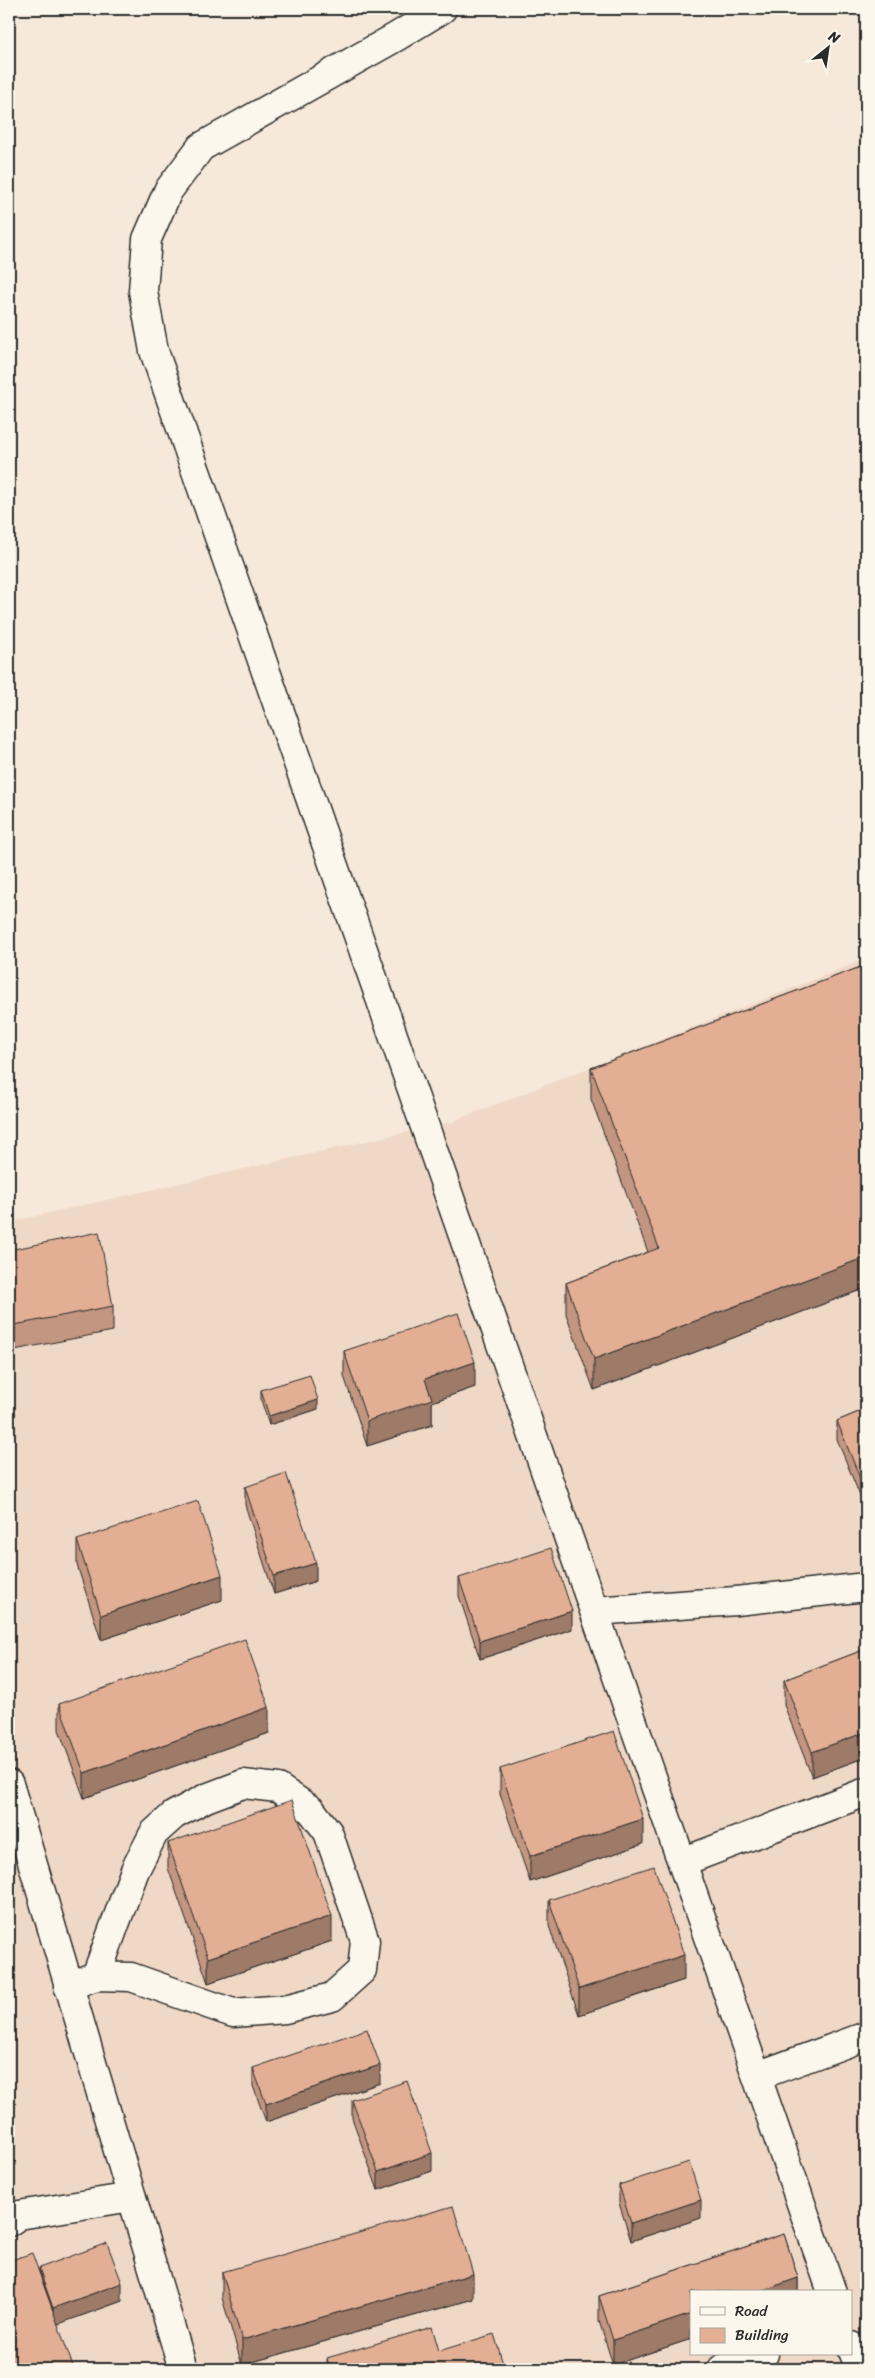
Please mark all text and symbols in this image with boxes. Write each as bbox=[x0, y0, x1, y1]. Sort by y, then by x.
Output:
north arrow bbox=[802, 22, 852, 72]
text: N bbox=[823, 23, 845, 51]
legend bbox=[690, 2290, 852, 2356]
text: Road bbox=[735, 2298, 768, 2324]
text: Building bbox=[735, 2322, 789, 2348]

